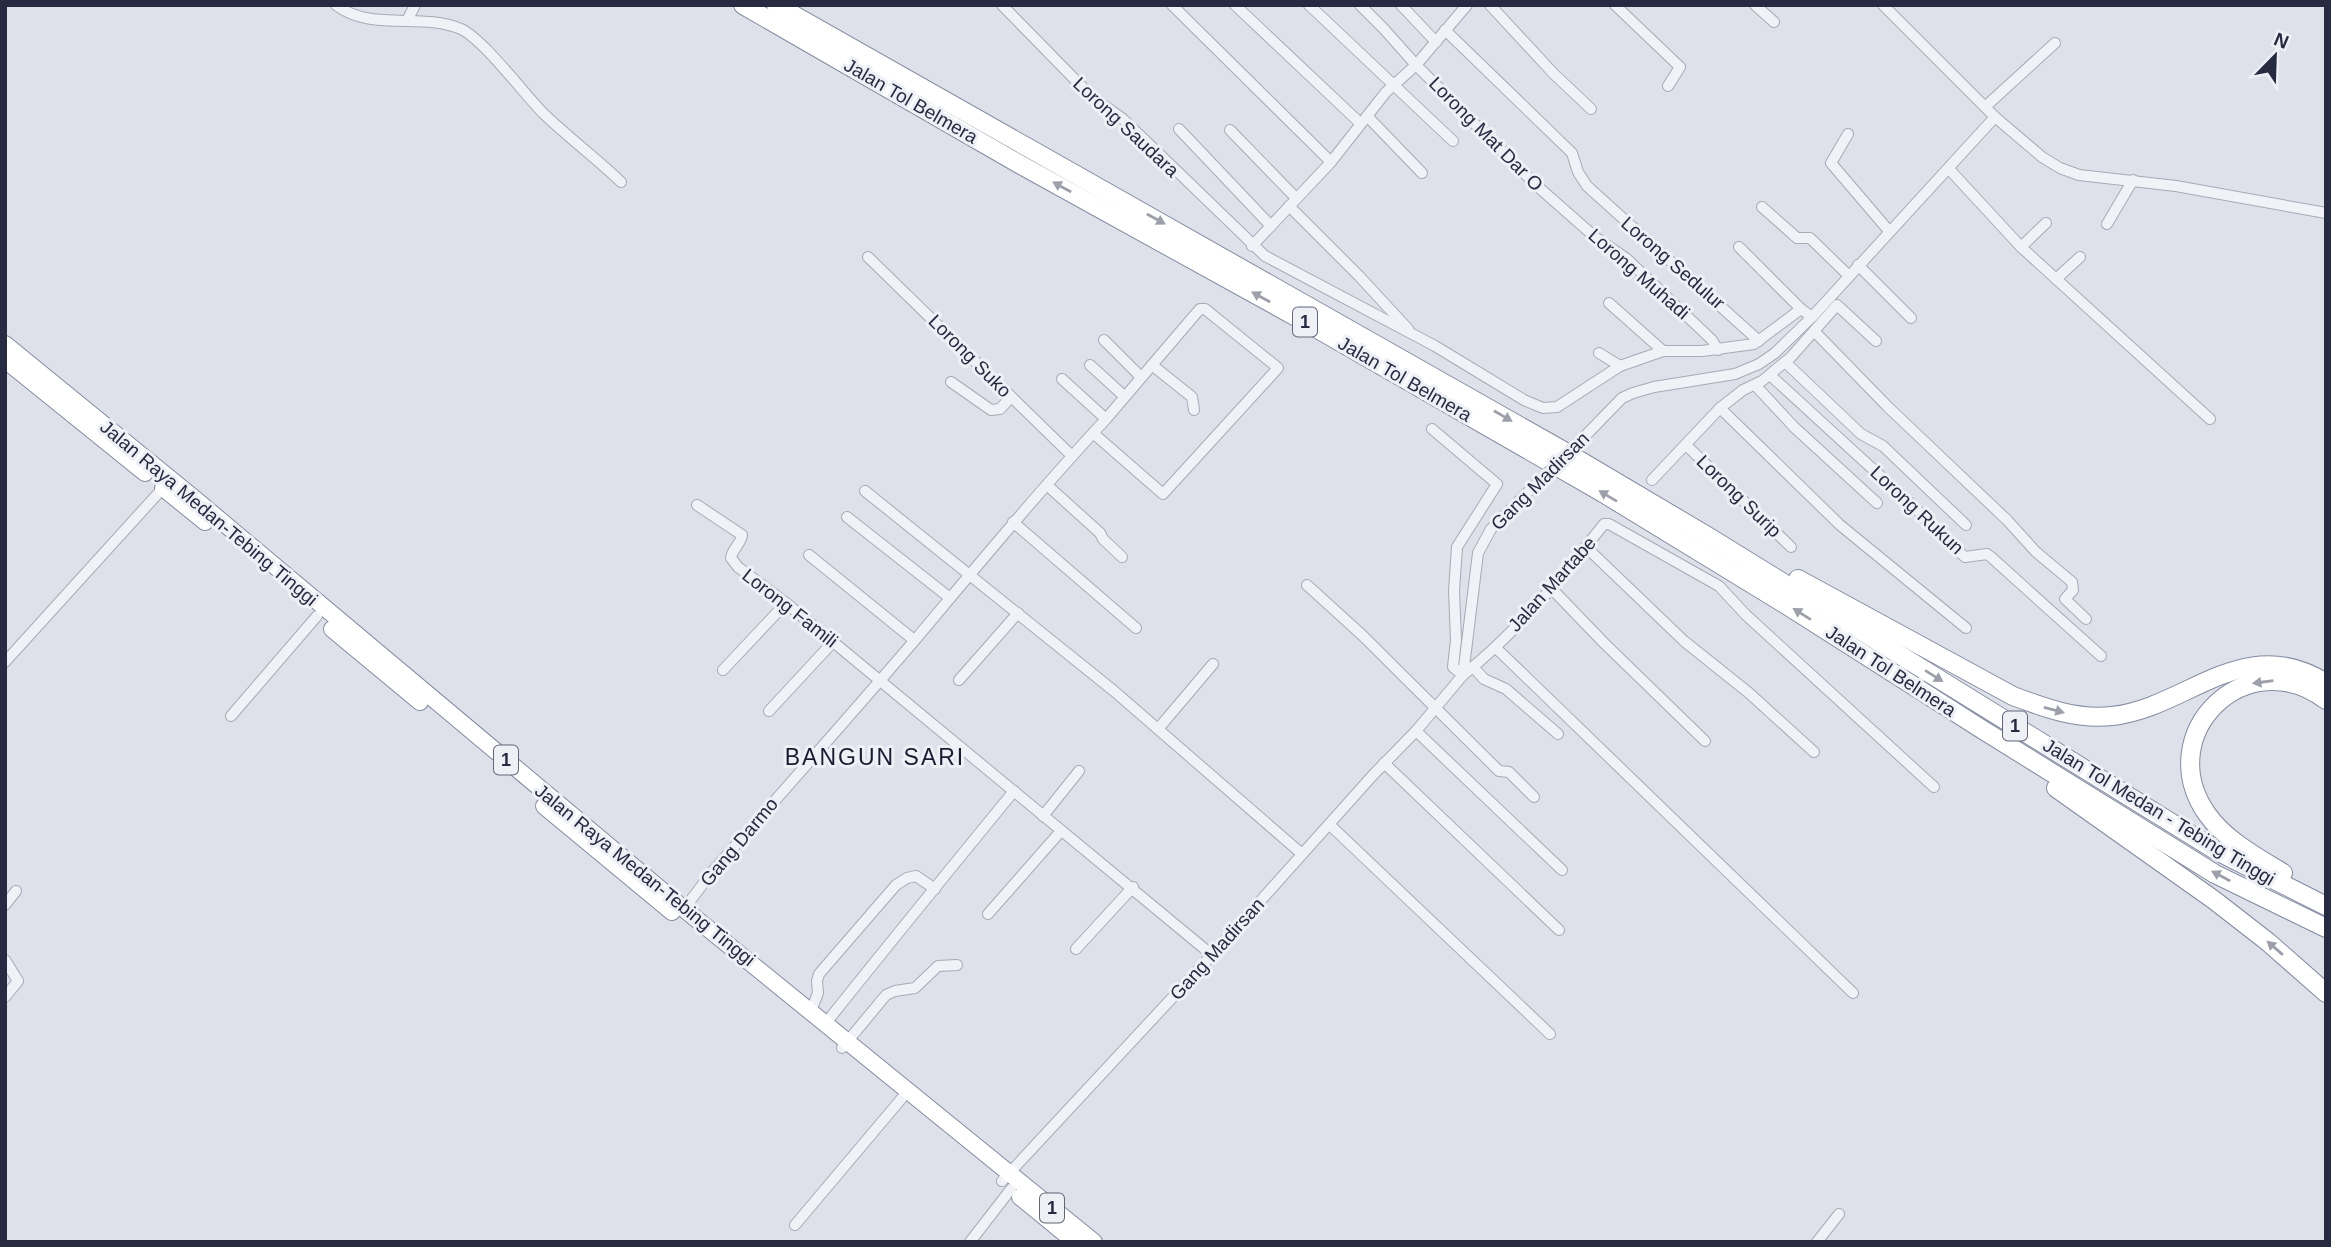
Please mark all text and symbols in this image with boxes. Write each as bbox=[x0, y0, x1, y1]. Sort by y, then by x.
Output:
north arrow bbox=[2240, 21, 2310, 91]
text: N bbox=[2271, 28, 2292, 53]
street label: Jalan Tol Belmera bbox=[841, 54, 982, 148]
street label: Lorong Saudara bbox=[1069, 73, 1183, 181]
street label: Lorong Mat Dar O bbox=[1425, 73, 1547, 195]
one-way arrow bbox=[1053, 181, 1072, 193]
street label: Lorong Sedulur bbox=[1617, 212, 1729, 314]
one-way arrow bbox=[1146, 213, 1166, 225]
street label: Lorong Muhadi bbox=[1584, 224, 1694, 324]
one-way arrow bbox=[1252, 291, 1271, 303]
road number: 1 bbox=[1293, 308, 1317, 336]
street label: Lorong Suko bbox=[924, 310, 1016, 402]
street label: Jalan Tol Belmera bbox=[1335, 332, 1476, 426]
one-way arrow bbox=[1493, 410, 1513, 422]
street label: Jalan Raya Medan-Tebing Tinggi bbox=[96, 416, 322, 610]
street label: Gang Madirsan bbox=[1487, 428, 1593, 534]
street label: Lorong Surip bbox=[1693, 451, 1785, 541]
street label: Lorong Rukun bbox=[1866, 462, 1968, 558]
one-way arrow bbox=[1598, 490, 1617, 502]
street label: Jalan Martabe bbox=[1504, 532, 1600, 636]
street label: Lorong Famili bbox=[738, 564, 842, 652]
one-way arrow bbox=[1792, 608, 1811, 621]
street label: Jalan Tol Belmera bbox=[1822, 621, 1960, 721]
one-way arrow bbox=[1924, 669, 1943, 682]
one-way arrow bbox=[2252, 676, 2274, 687]
one-way arrow bbox=[2043, 705, 2065, 716]
road number: 1 bbox=[2003, 712, 2027, 740]
street label: Jalan Tol Medan - Tebing Tinggi bbox=[2039, 734, 2279, 890]
district label: BANGUN SARI bbox=[785, 744, 965, 770]
road number: 1 bbox=[494, 746, 518, 774]
street label: Jalan Raya Medan-Tebing Tinggi bbox=[531, 780, 759, 970]
street label: Gang Darmo bbox=[696, 794, 782, 890]
one-way arrow bbox=[2211, 870, 2231, 882]
street label: Gang Madirsan bbox=[1166, 894, 1268, 1004]
one-way arrow bbox=[2266, 941, 2283, 956]
road number: 1 bbox=[1040, 1194, 1064, 1223]

